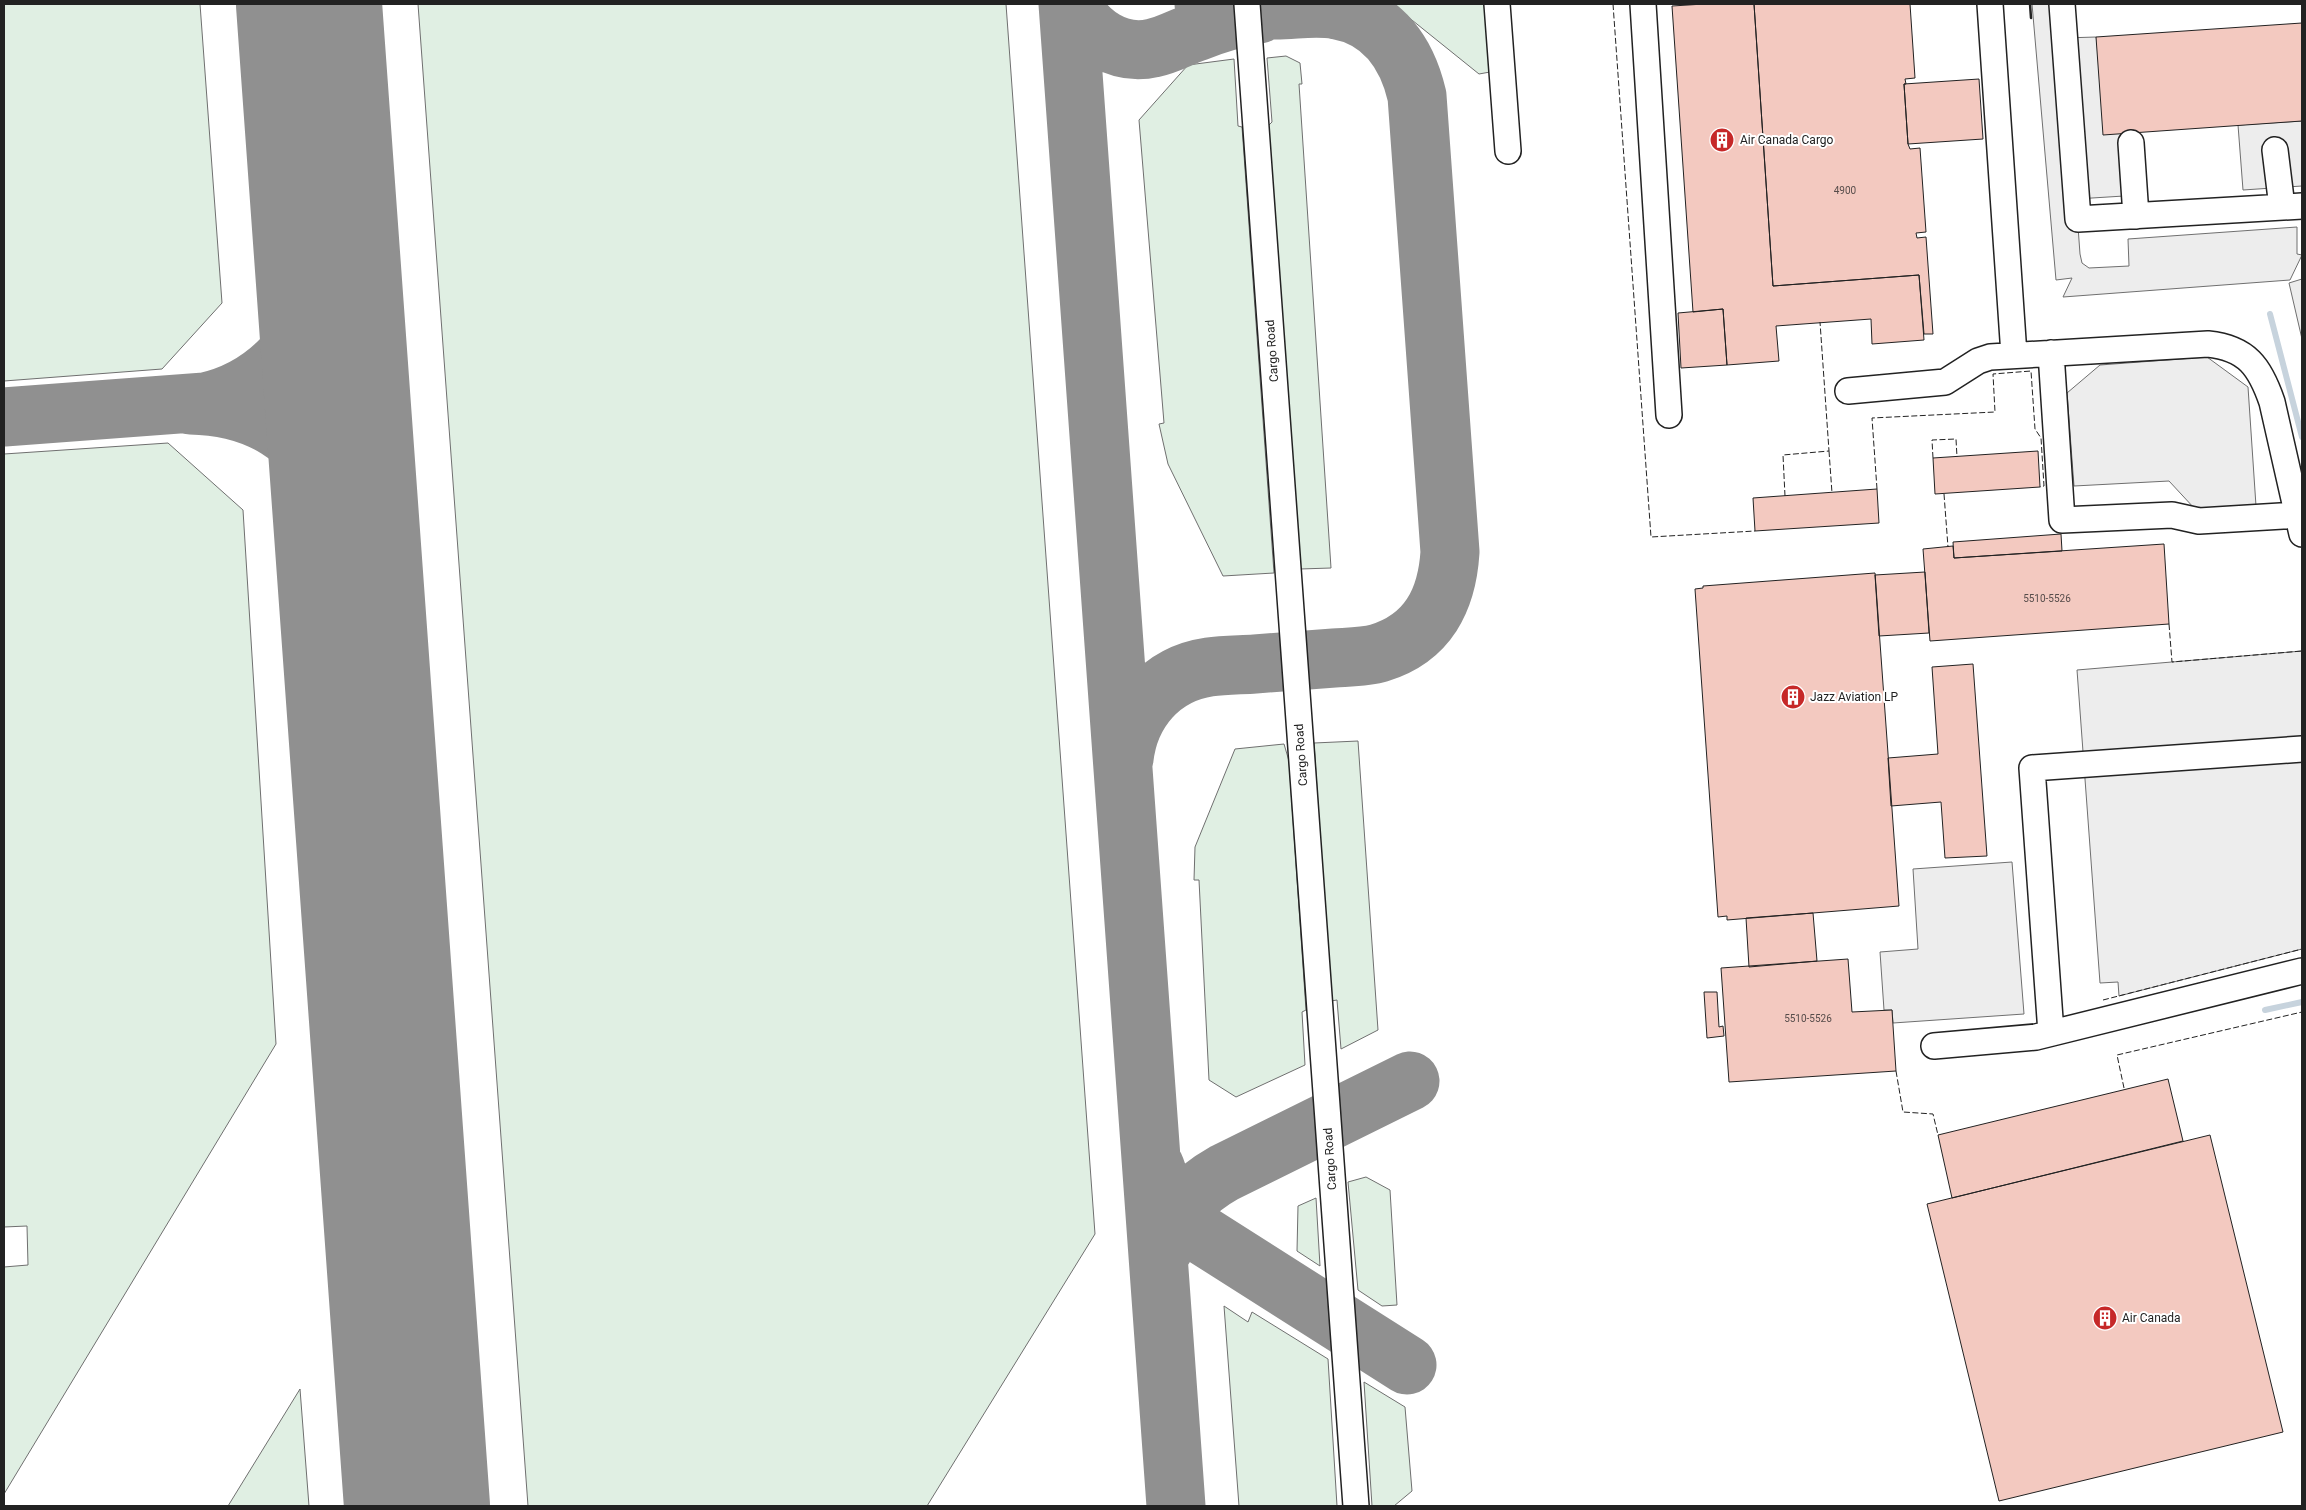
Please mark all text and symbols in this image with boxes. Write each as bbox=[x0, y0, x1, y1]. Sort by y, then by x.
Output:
building icon: Air Canada Cargo bbox=[1709, 127, 1735, 153]
place label: Air Canada Cargo bbox=[1740, 133, 1834, 147]
house number: 4900 bbox=[1834, 185, 1857, 196]
street label: Cargo Road bbox=[1263, 319, 1281, 383]
house number: 5510-5526 bbox=[2023, 593, 2071, 604]
building icon: Jazz Aviation LP bbox=[1780, 684, 1806, 710]
place label: Jazz Aviation LP bbox=[1810, 690, 1899, 704]
street label: Cargo Road bbox=[1292, 723, 1310, 787]
house number: 5510-5526 bbox=[1784, 1013, 1832, 1024]
street label: Cargo Road bbox=[1321, 1127, 1339, 1191]
building icon: Air Canada bbox=[2092, 1305, 2118, 1331]
place label: Air Canada bbox=[2122, 1311, 2181, 1325]

